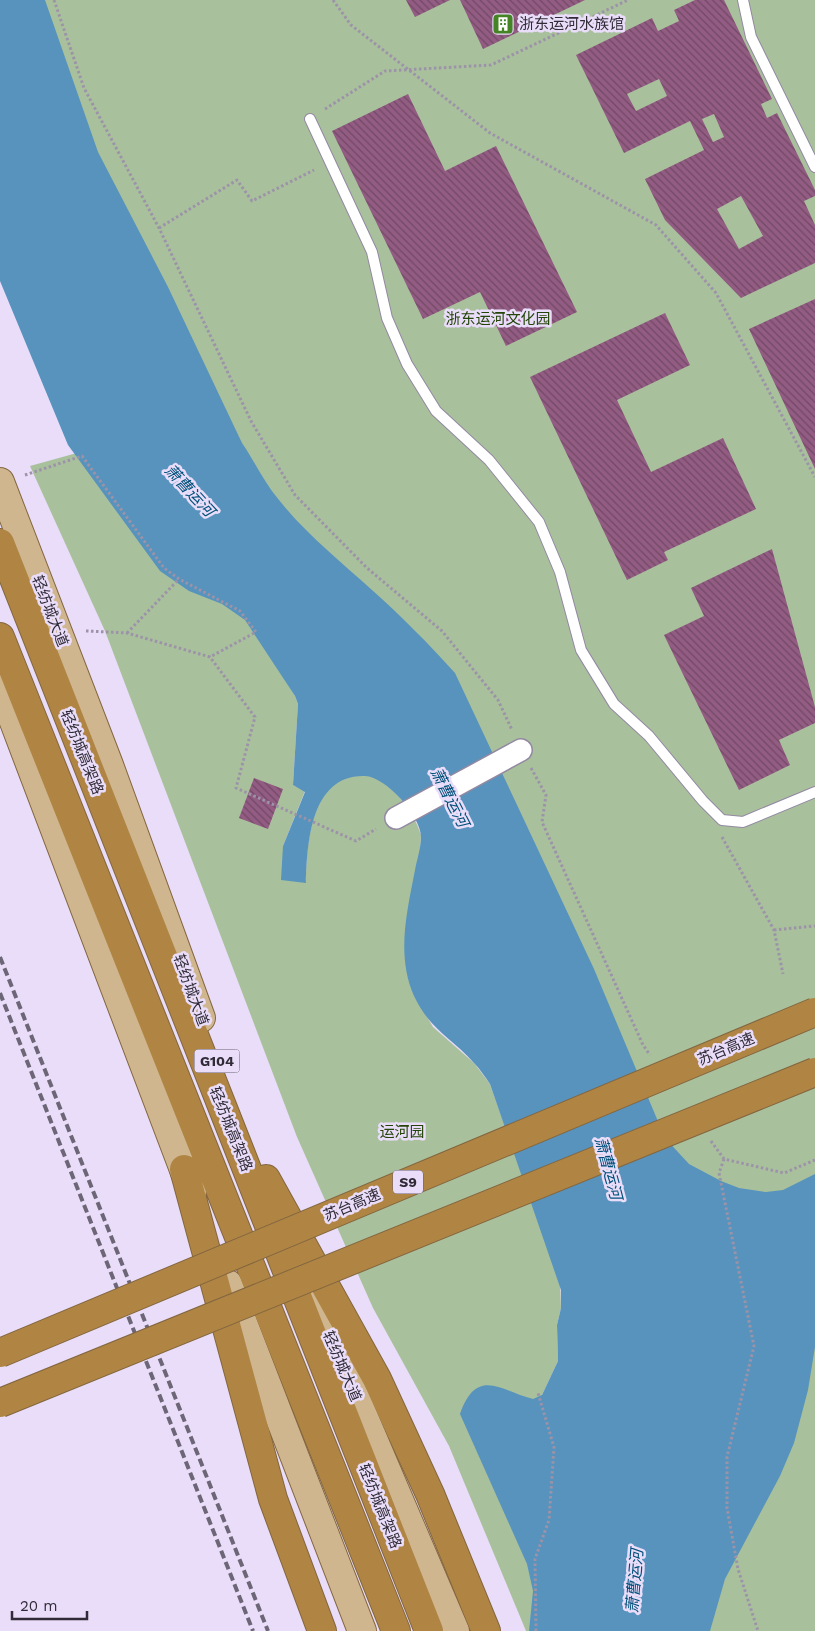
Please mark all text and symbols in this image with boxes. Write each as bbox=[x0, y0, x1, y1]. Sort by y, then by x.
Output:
building icon: 浙东运河水族馆 bbox=[491, 12, 515, 36]
place label: 浙东运河水族馆 bbox=[519, 15, 624, 33]
park label: 浙东运河文化园 bbox=[445, 310, 551, 328]
water label: 萧曹运河 bbox=[161, 460, 220, 522]
street label: 轻纺城大道 bbox=[28, 573, 72, 649]
street label: 轻纺城高架路 bbox=[57, 707, 107, 797]
water label: 萧曹运河 bbox=[427, 764, 474, 833]
street label: 轻纺城大道 bbox=[170, 952, 212, 1028]
street label: 苏台高速 bbox=[695, 1029, 757, 1069]
road number: G104 bbox=[194, 1050, 240, 1072]
street label: 轻纺城高架路 bbox=[206, 1084, 256, 1174]
park label: 运河园 bbox=[379, 1123, 425, 1141]
water label: 萧曹运河 bbox=[591, 1135, 627, 1204]
road number: S9 bbox=[393, 1170, 423, 1194]
street label: 苏台高速 bbox=[321, 1185, 383, 1225]
street label: 轻纺城大道 bbox=[319, 1328, 365, 1404]
street label: 轻纺城高架路 bbox=[355, 1461, 405, 1551]
water label: 萧曹运河 bbox=[622, 1545, 647, 1614]
scale bar bbox=[12, 1588, 88, 1620]
text: 20 m bbox=[20, 1597, 58, 1615]

